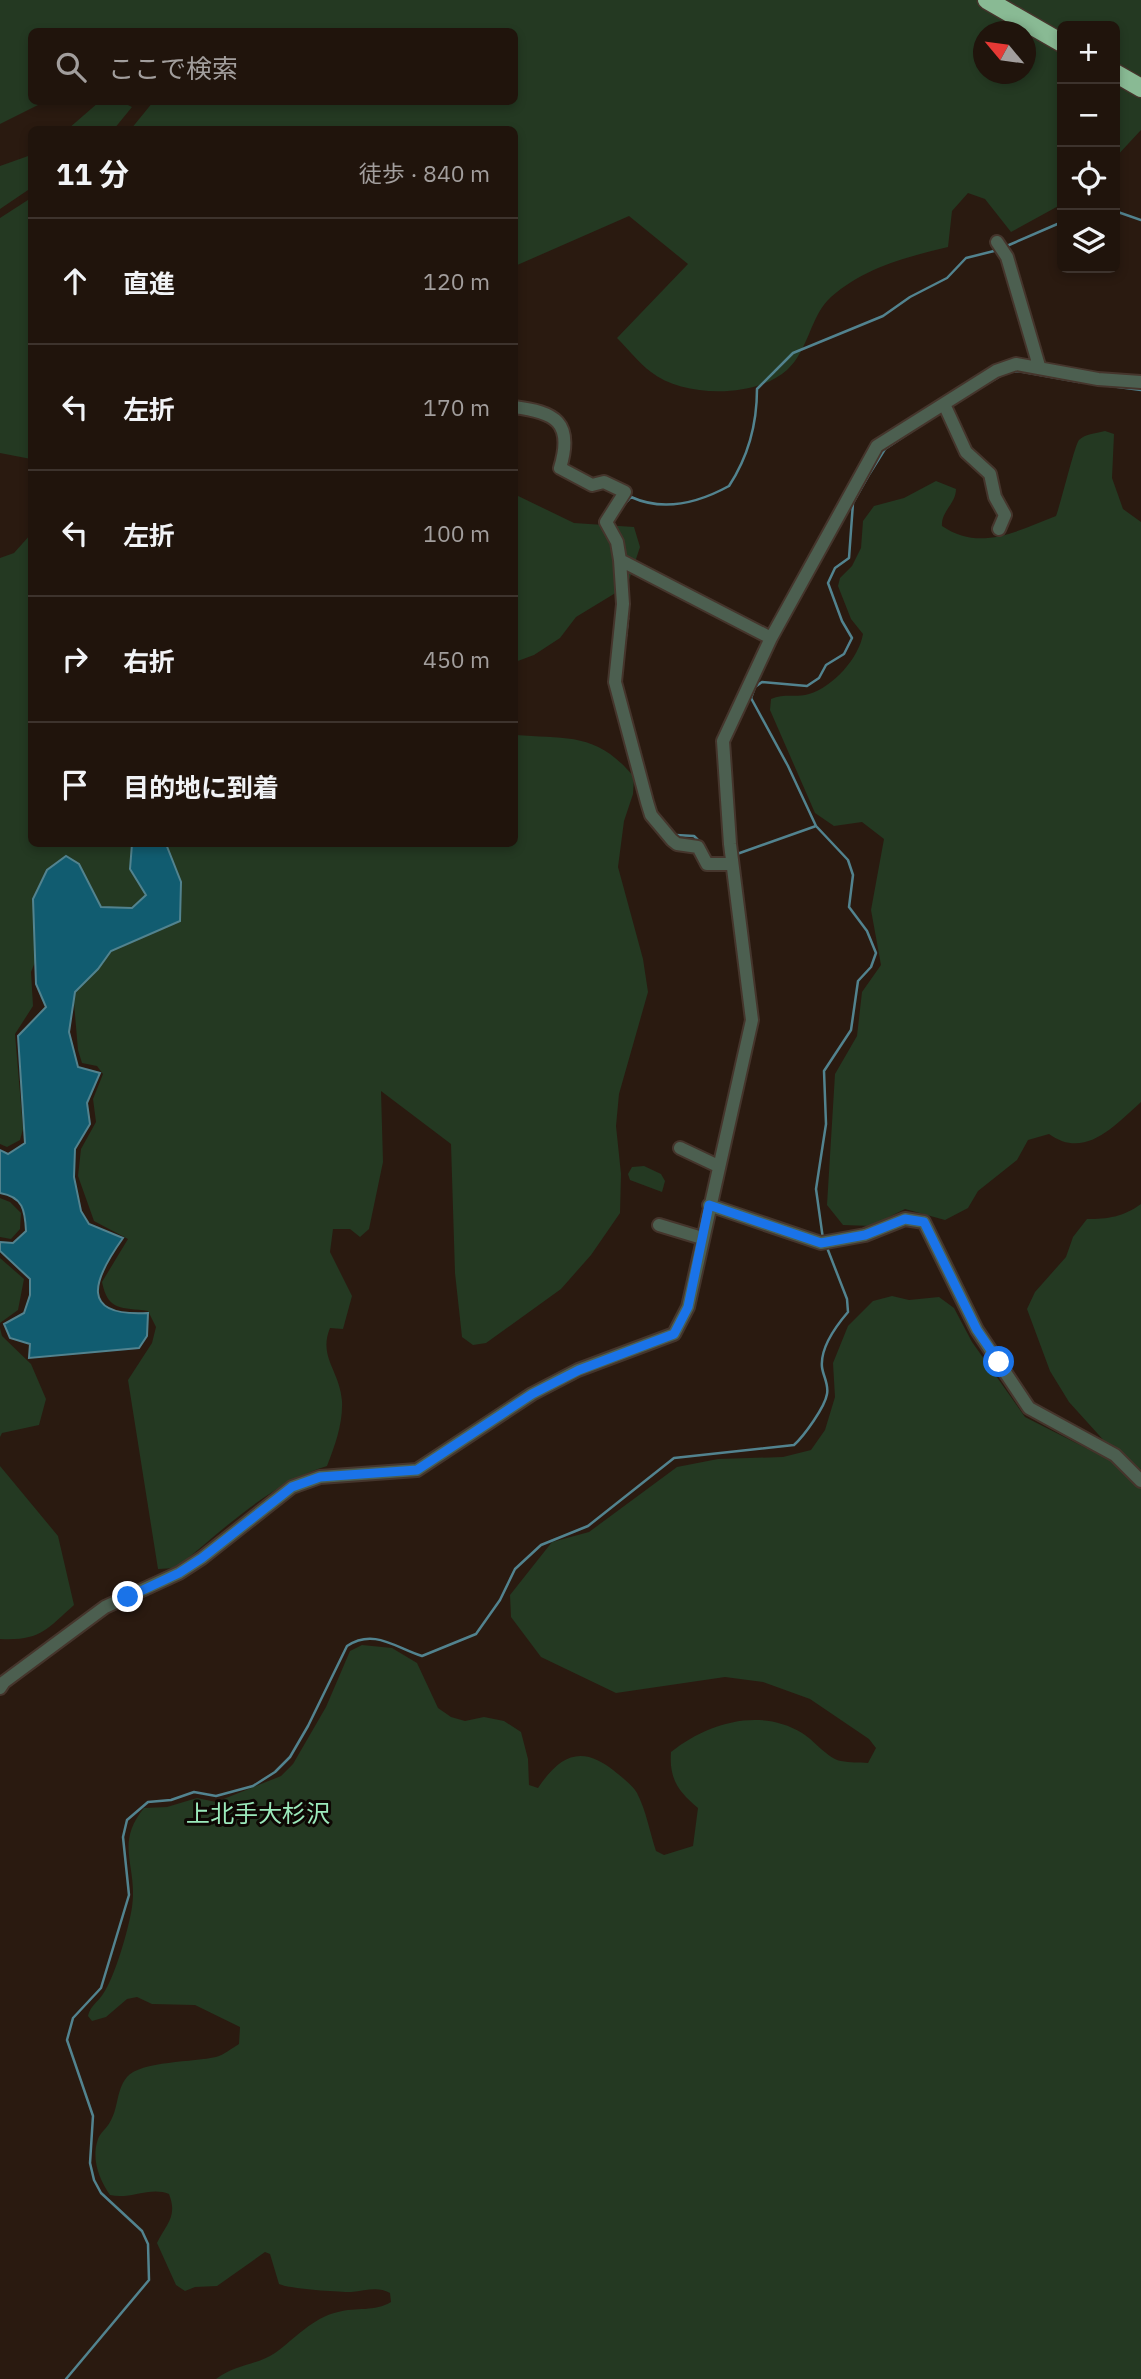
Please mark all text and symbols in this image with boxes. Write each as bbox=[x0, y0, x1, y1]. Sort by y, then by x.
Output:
north arrow bbox=[973, 21, 1036, 84]
map controls bbox=[1057, 21, 1120, 273]
button: + bbox=[1057, 21, 1120, 84]
search box bbox=[28, 28, 518, 105]
icon: search bbox=[52, 48, 90, 86]
text: ここで検索 bbox=[108, 51, 238, 85]
button: − bbox=[1057, 84, 1120, 147]
button: locate bbox=[1057, 147, 1120, 210]
text: 11 分 bbox=[56, 154, 129, 193]
text: 徒歩 · 840 m bbox=[359, 158, 490, 188]
button: layers bbox=[1057, 210, 1120, 273]
icon: ahead bbox=[56, 262, 94, 300]
text: 直進 bbox=[123, 266, 175, 300]
text: 120 m bbox=[423, 266, 490, 296]
icon: left bbox=[56, 388, 94, 426]
text: 左折 bbox=[123, 392, 175, 426]
text: 170 m bbox=[423, 392, 490, 422]
icon: left bbox=[56, 514, 94, 552]
text: 左折 bbox=[123, 518, 175, 552]
text: 100 m bbox=[423, 518, 490, 548]
icon: right bbox=[56, 640, 94, 678]
text: 右折 bbox=[123, 644, 175, 678]
text: 450 m bbox=[423, 644, 490, 674]
icon: arrive bbox=[56, 766, 94, 804]
text: 目的地に到着 bbox=[123, 770, 279, 804]
route start bbox=[983, 1346, 1014, 1377]
route end bbox=[112, 1581, 143, 1612]
district label: 上北手大杉沢 bbox=[186, 1797, 330, 1829]

